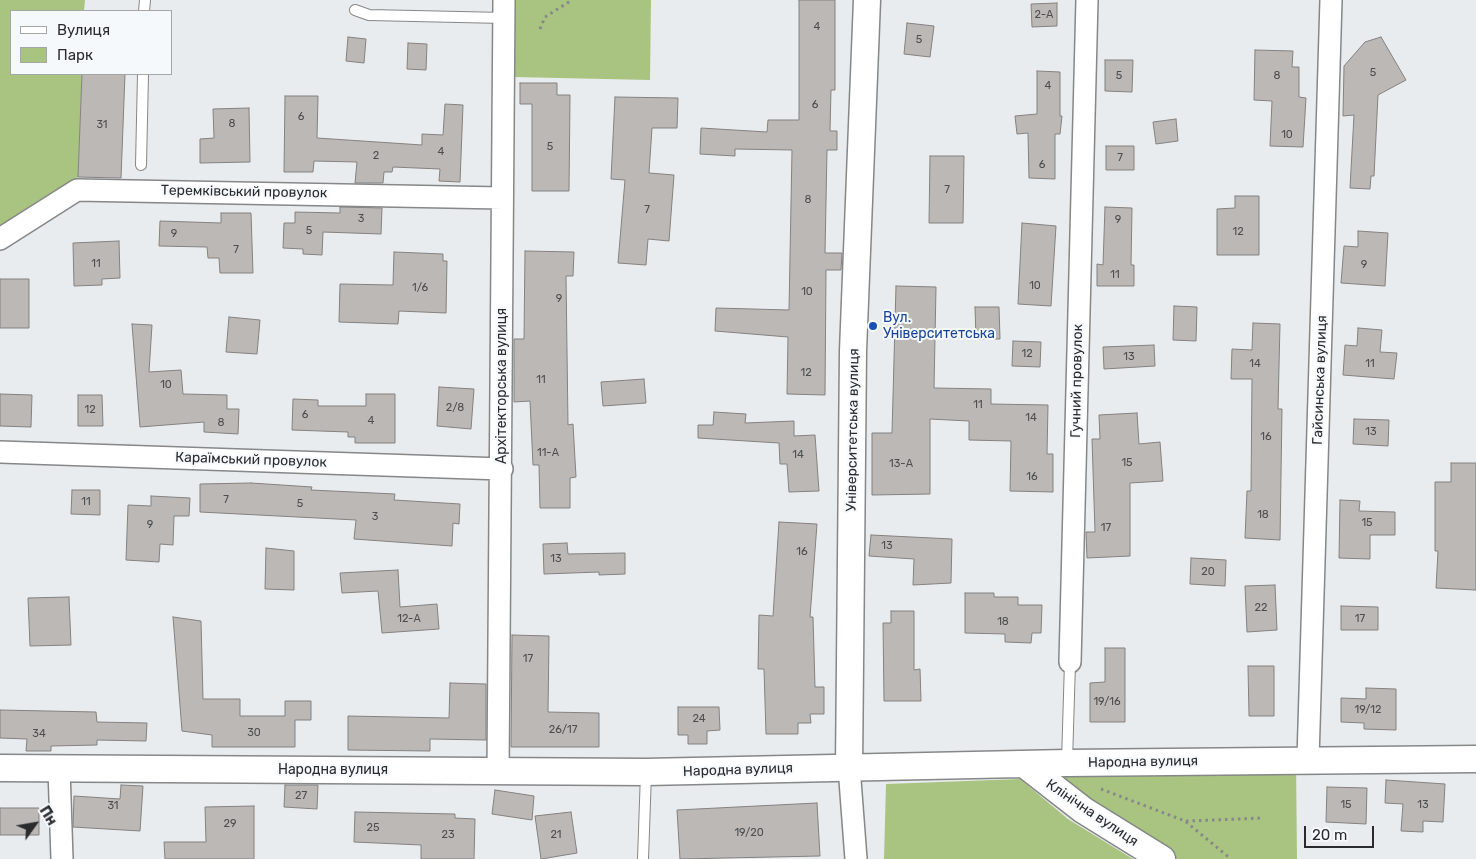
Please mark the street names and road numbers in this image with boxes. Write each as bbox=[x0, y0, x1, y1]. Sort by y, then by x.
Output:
street label: Теремківський провулок bbox=[161, 182, 327, 202]
street label: Архітекторська вулиця bbox=[494, 308, 510, 464]
street label: Гайсинська вулиця bbox=[1309, 315, 1331, 445]
street label: Гучний провулок bbox=[1068, 324, 1086, 438]
street label: Університетська вулиця bbox=[843, 348, 863, 512]
street label: Караїмський провулок bbox=[175, 449, 327, 471]
street label: Народна вулиця bbox=[1088, 753, 1198, 771]
street label: Народна вулиця bbox=[683, 760, 793, 780]
street label: Народна вулиця bbox=[278, 762, 388, 778]
street label: Клінічна вулиця bbox=[1043, 776, 1141, 850]

